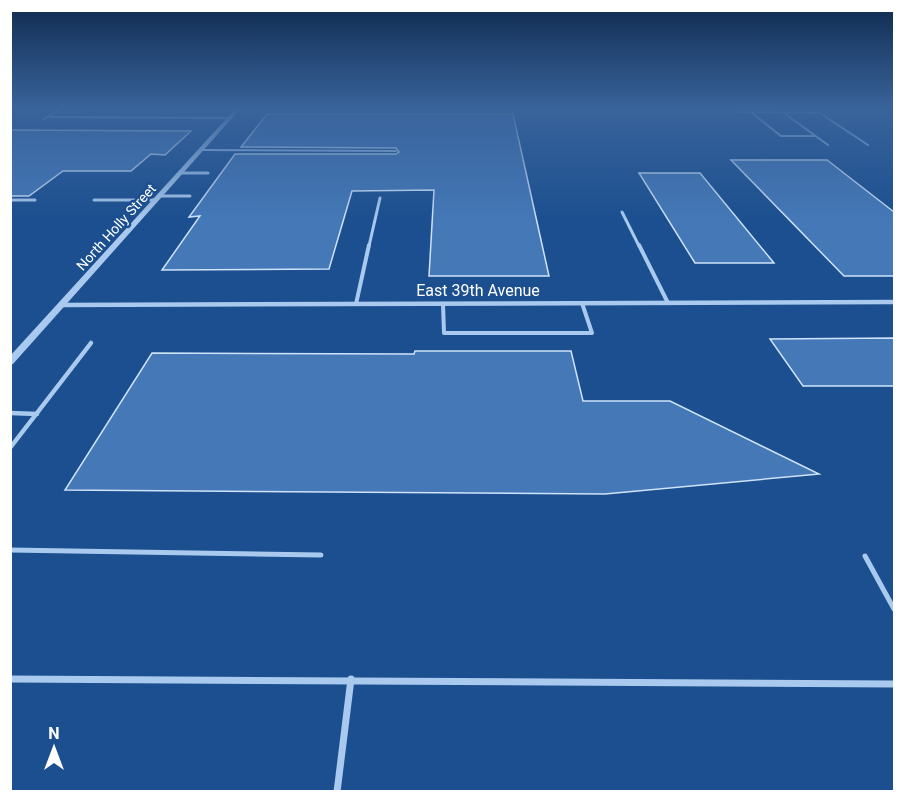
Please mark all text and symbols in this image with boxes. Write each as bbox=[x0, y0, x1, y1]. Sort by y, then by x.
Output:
street label: North Holly Street bbox=[73, 180, 159, 273]
street label: East 39th Avenue bbox=[416, 281, 540, 300]
north arrow bbox=[24, 718, 84, 778]
text: N bbox=[48, 724, 60, 743]

